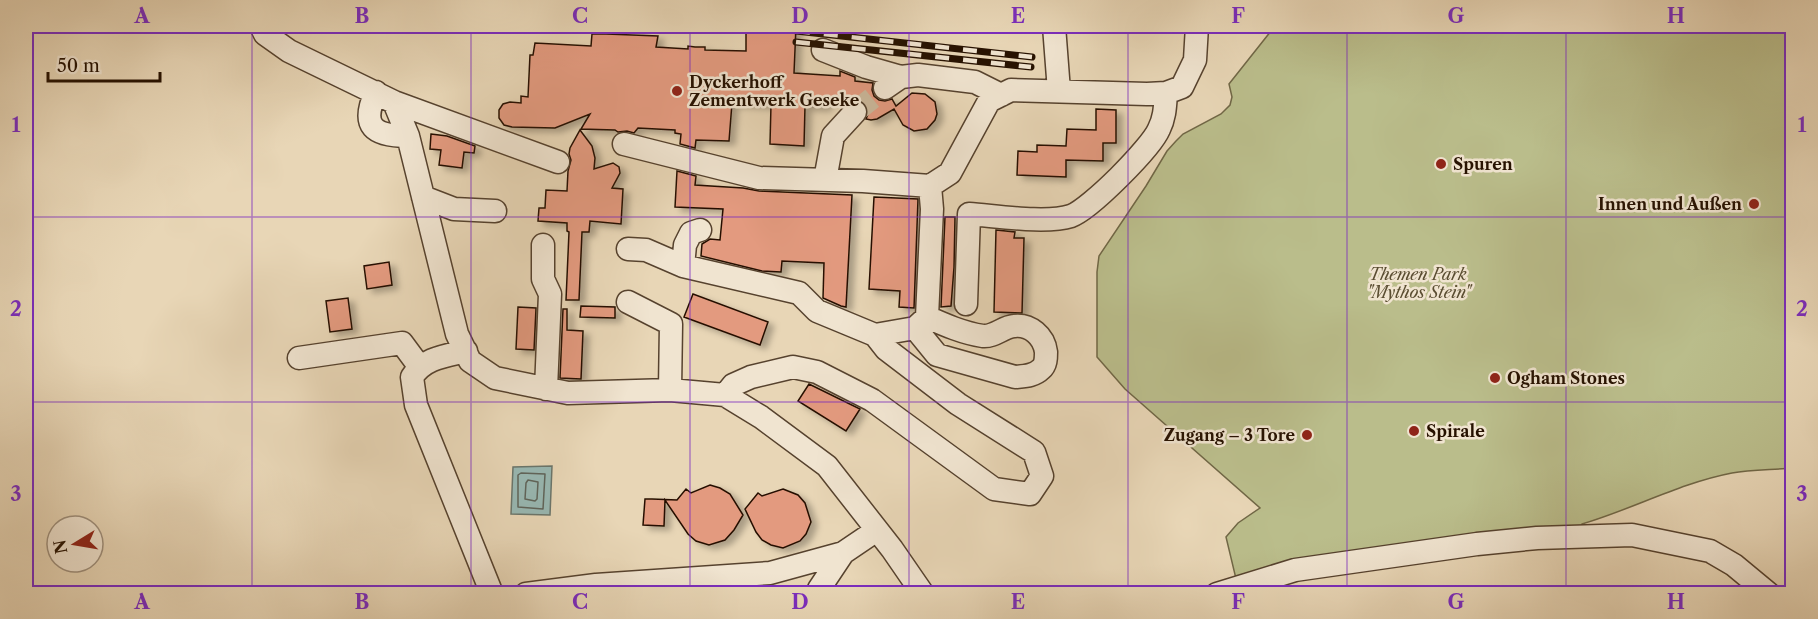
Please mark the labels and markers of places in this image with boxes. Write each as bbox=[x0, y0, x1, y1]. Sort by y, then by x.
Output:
place label: Dyckerhoff Zementwerk Geseke bbox=[689, 72, 860, 110]
marker: Dyckerhoff Zementwerk Geseke bbox=[670, 84, 684, 98]
place label: Spuren bbox=[1453, 154, 1513, 174]
marker: Spuren bbox=[1434, 157, 1448, 171]
place label: Innen und Außen bbox=[1598, 194, 1742, 214]
marker: Innen und Außen bbox=[1747, 197, 1761, 211]
place label: Ogham Stones bbox=[1507, 368, 1625, 388]
marker: Ogham Stones bbox=[1488, 371, 1502, 385]
place label: Spirale bbox=[1426, 421, 1485, 441]
marker: Spirale bbox=[1407, 424, 1421, 438]
place label: Zugang – 3 Tore bbox=[1164, 425, 1295, 445]
marker: Zugang – 3 Tore bbox=[1300, 428, 1314, 442]

